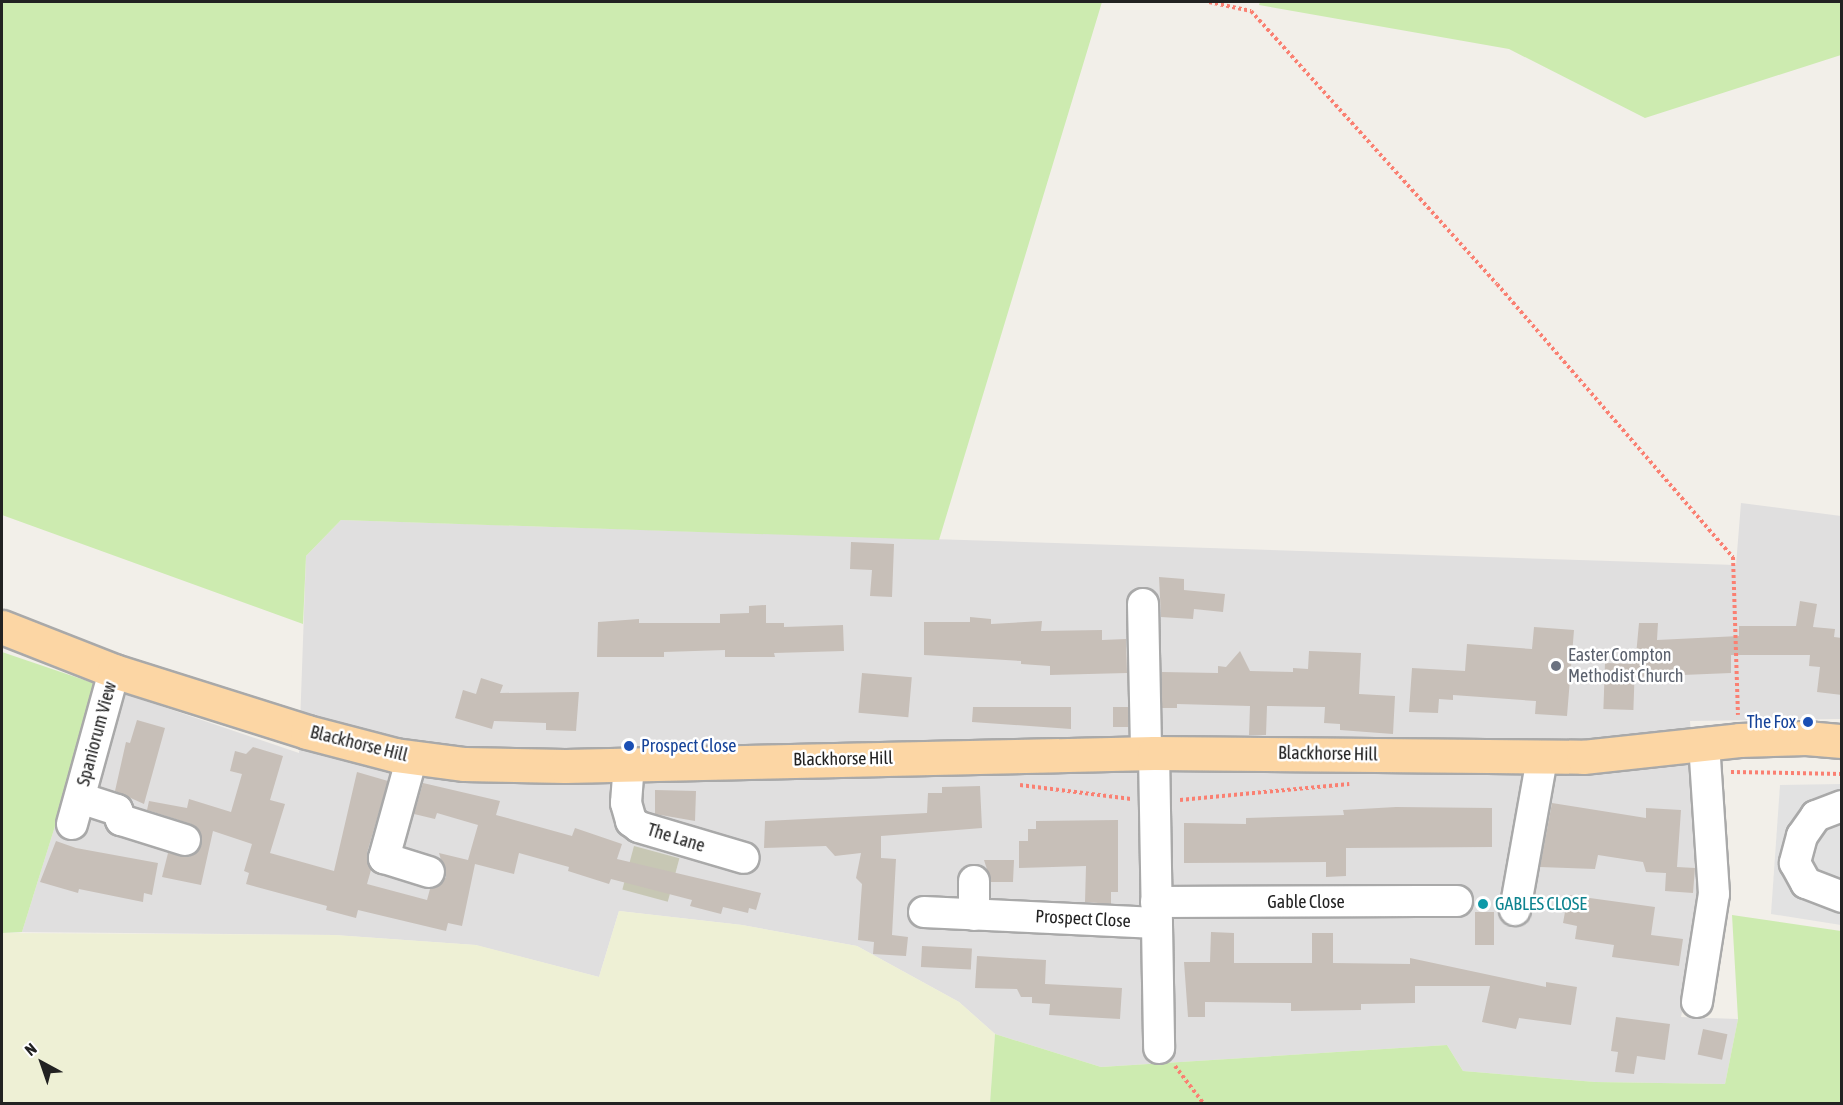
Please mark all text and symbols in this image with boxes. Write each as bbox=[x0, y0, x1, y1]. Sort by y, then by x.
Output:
place label: Easter Compton Methodist Church bbox=[1568, 645, 1684, 688]
marker: Easter Compton Methodist Church bbox=[1549, 659, 1563, 673]
street label: Spaniorum View bbox=[73, 680, 121, 788]
place label: The Fox bbox=[1747, 711, 1796, 733]
marker: The Fox bbox=[1801, 715, 1815, 729]
street label: Blackhorse Hill bbox=[308, 721, 410, 767]
place label: Prospect Close bbox=[641, 735, 737, 757]
marker: Prospect Close bbox=[622, 739, 636, 753]
street label: Blackhorse Hill bbox=[1278, 742, 1378, 766]
street label: Blackhorse Hill bbox=[793, 747, 893, 771]
street label: The Lane bbox=[645, 819, 707, 857]
street label: Gable Close bbox=[1267, 891, 1345, 913]
place label: GABLES CLOSE bbox=[1495, 893, 1587, 915]
marker: GABLES CLOSE bbox=[1476, 897, 1490, 911]
street label: Prospect Close bbox=[1035, 906, 1131, 932]
north arrow bbox=[12, 1033, 72, 1093]
text: N bbox=[21, 1039, 40, 1059]

